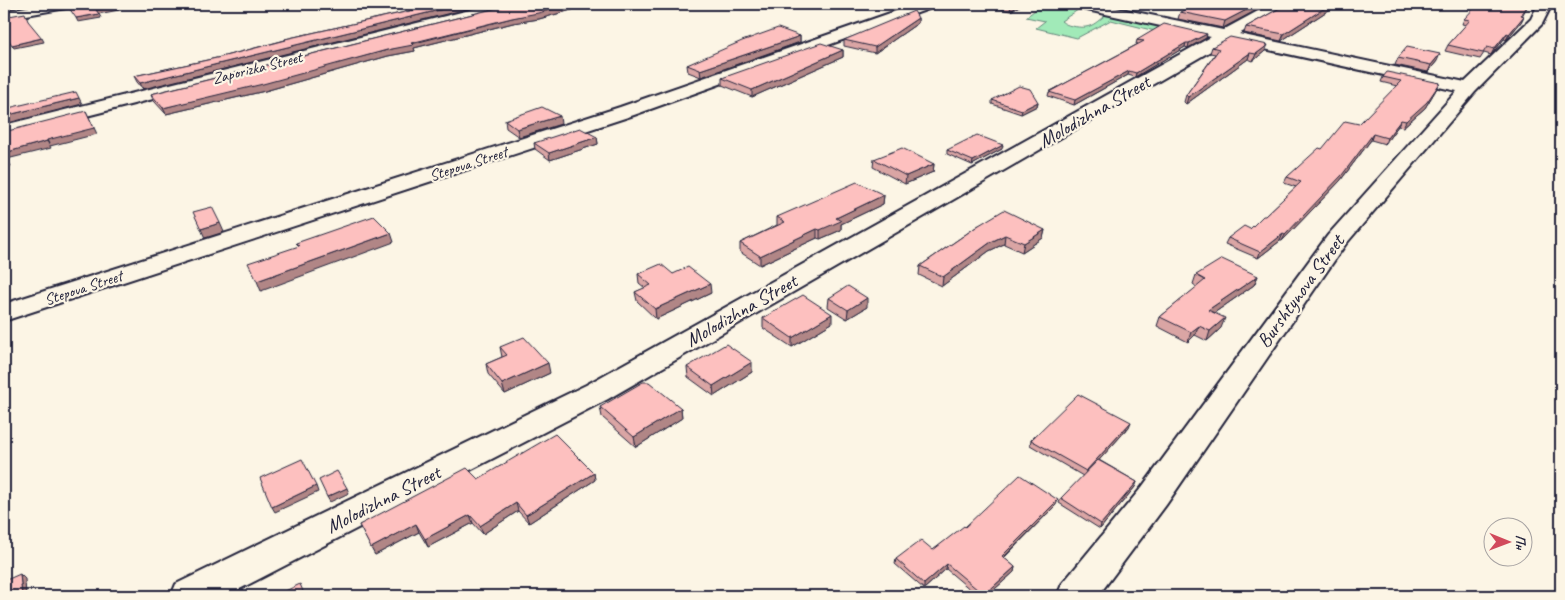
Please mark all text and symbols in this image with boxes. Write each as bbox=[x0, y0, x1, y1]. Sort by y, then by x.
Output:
street label: Zaporizka Street bbox=[210, 47, 306, 89]
street label: Molodizhna Street bbox=[1034, 68, 1157, 153]
street label: Stepova Street bbox=[427, 141, 512, 186]
street label: Burshtynova Street bbox=[1251, 228, 1351, 352]
street label: Stepova Street bbox=[42, 265, 127, 310]
street label: Molodizhna Street bbox=[681, 267, 804, 352]
street label: Molodizhna Street bbox=[322, 459, 447, 539]
north arrow bbox=[1482, 518, 1532, 568]
text: Пн bbox=[1512, 535, 1529, 550]

